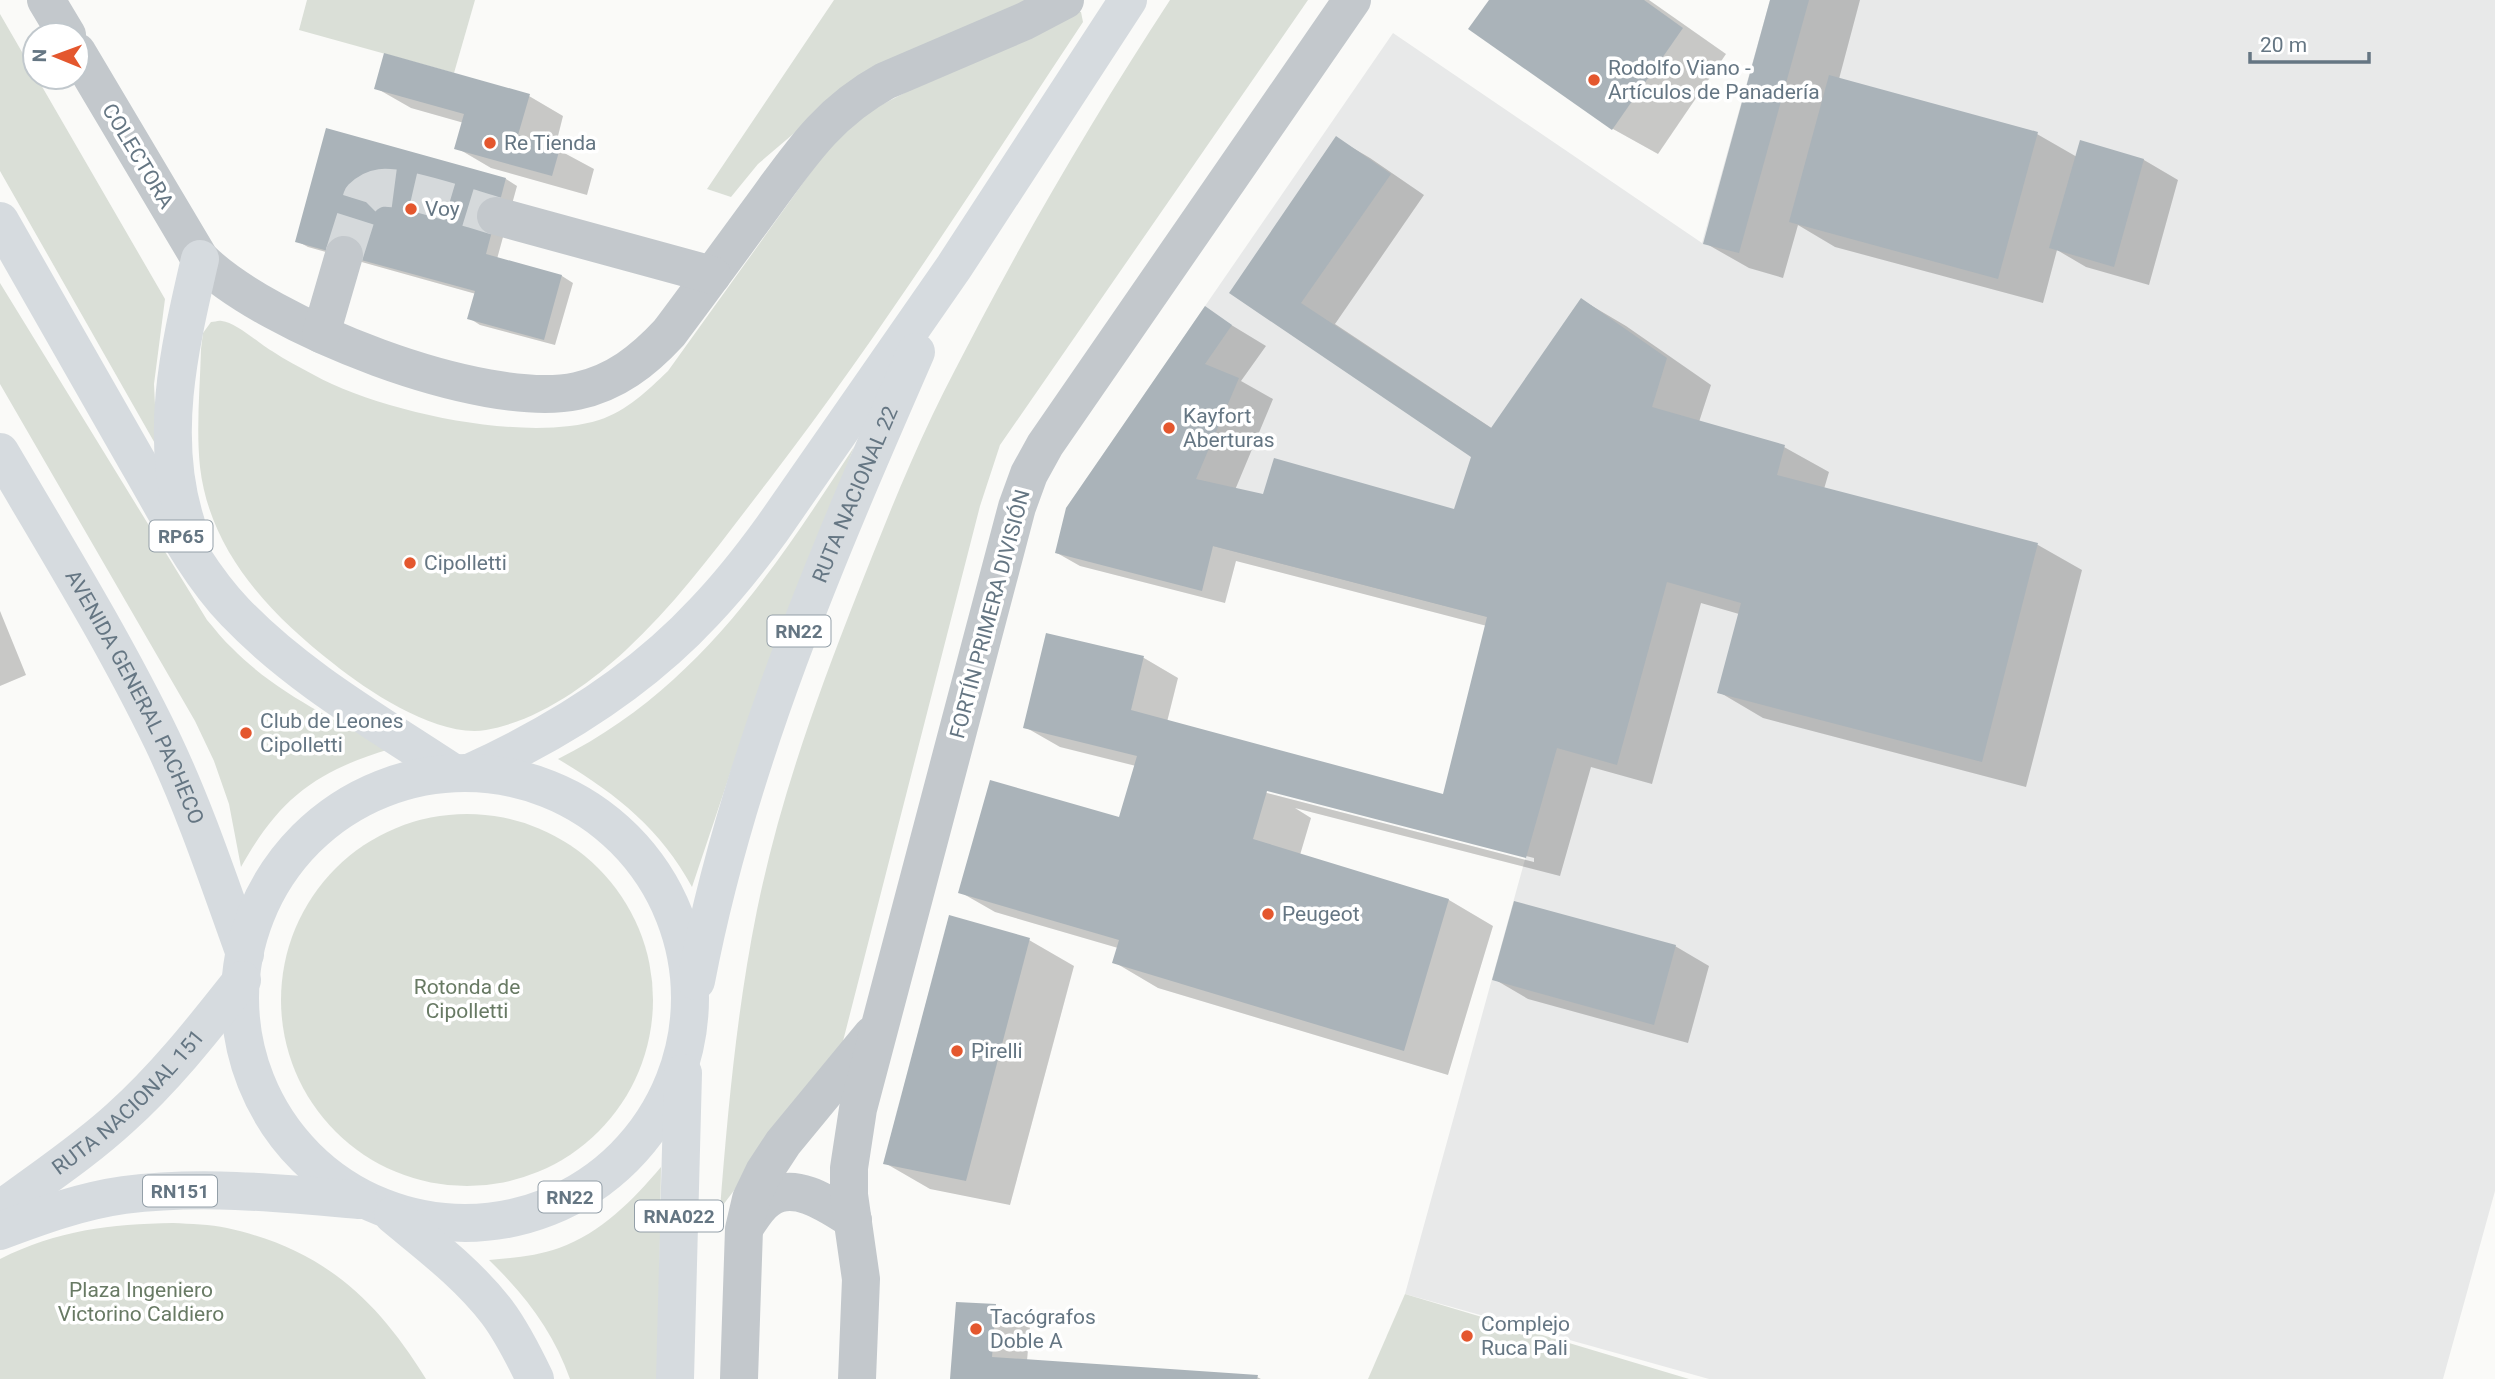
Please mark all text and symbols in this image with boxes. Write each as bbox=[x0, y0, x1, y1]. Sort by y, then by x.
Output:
north arrow bbox=[21, 21, 91, 91]
scale bar bbox=[2250, 21, 2369, 65]
text: 20 m bbox=[2260, 33, 2307, 57]
text: N bbox=[28, 49, 51, 63]
place label: Rodolfo Viano - Artículos de Panadería bbox=[1608, 56, 1820, 104]
marker: Rodolfo Viano - Artículos de Panadería bbox=[1586, 72, 1602, 88]
street label: COLECTORA bbox=[97, 99, 179, 213]
place label: Re Tienda bbox=[504, 131, 597, 155]
marker: Re Tienda bbox=[482, 135, 498, 151]
place label: Voy bbox=[425, 197, 460, 221]
marker: Voy bbox=[403, 201, 419, 217]
street label: RUTA NACIONAL 22 bbox=[808, 402, 903, 586]
place label: Kayfort Aberturas bbox=[1183, 404, 1275, 452]
marker: Kayfort Aberturas bbox=[1161, 420, 1177, 436]
street label: FORTÍN PRIMERA DIVISIÓN bbox=[945, 487, 1035, 741]
road number: RP65 bbox=[150, 520, 212, 552]
place label: Cipolletti bbox=[424, 551, 507, 575]
marker: Cipolletti bbox=[402, 555, 418, 571]
street label: AVENIDA GENERAL PACHECO bbox=[60, 566, 209, 827]
road number: RN22 bbox=[768, 616, 830, 646]
place label: Club de Leones Cipolletti bbox=[260, 709, 404, 757]
marker: Club de Leones Cipolletti bbox=[238, 725, 254, 741]
place label: Peugeot bbox=[1282, 902, 1360, 926]
marker: Peugeot bbox=[1260, 906, 1276, 922]
park label: Rotonda de Cipolletti bbox=[414, 975, 520, 1023]
street label: RUTA NACIONAL 151 bbox=[48, 1025, 209, 1180]
place label: Pirelli bbox=[971, 1039, 1023, 1063]
marker: Pirelli bbox=[949, 1043, 965, 1059]
road number: RN151 bbox=[143, 1176, 217, 1206]
road number: RN22 bbox=[538, 1182, 602, 1212]
road number: RNA022 bbox=[635, 1200, 723, 1232]
park label: Plaza Ingeniero Victorino Caldiero bbox=[58, 1278, 224, 1326]
place label: Tacógrafos Doble A bbox=[990, 1305, 1096, 1353]
place label: Complejo Ruca Pali bbox=[1481, 1312, 1570, 1360]
marker: Tacógrafos Doble A bbox=[968, 1321, 984, 1337]
marker: Complejo Ruca Pali bbox=[1459, 1328, 1475, 1344]

